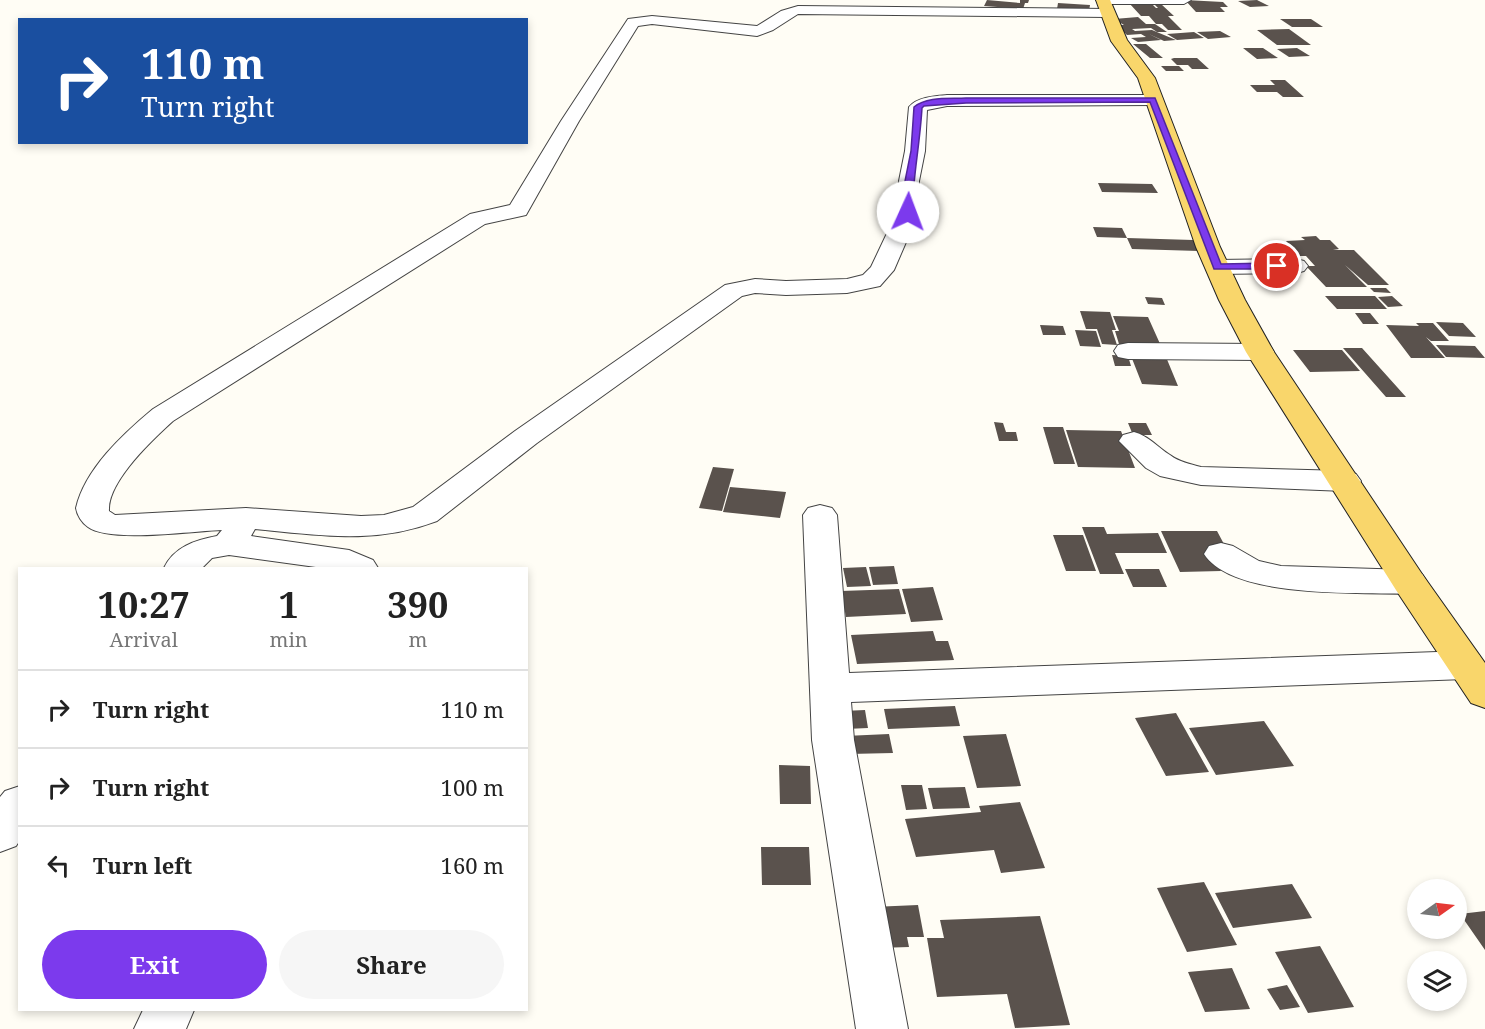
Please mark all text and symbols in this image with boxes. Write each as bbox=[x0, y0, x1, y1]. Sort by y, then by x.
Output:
text: 110 m bbox=[141, 34, 265, 91]
icon: right bbox=[42, 42, 120, 120]
text: Turn right bbox=[141, 88, 274, 125]
position arrow bbox=[876, 180, 940, 244]
pin bbox=[1251, 240, 1302, 291]
icon: arrive bbox=[1260, 249, 1293, 282]
text: 10:27 bbox=[98, 580, 190, 629]
text: 1 bbox=[278, 580, 299, 629]
text: 390 bbox=[387, 580, 448, 629]
text: Arrival bbox=[110, 626, 178, 653]
text: min bbox=[270, 626, 308, 653]
text: m bbox=[408, 626, 427, 653]
icon: right bbox=[42, 693, 75, 726]
text: Turn right bbox=[93, 694, 209, 724]
text: 110 m bbox=[441, 694, 504, 724]
icon: right bbox=[42, 771, 75, 804]
text: Turn right bbox=[93, 772, 209, 802]
text: 100 m bbox=[441, 772, 504, 802]
icon: left bbox=[42, 849, 75, 882]
text: Turn left bbox=[93, 850, 192, 880]
text: 160 m bbox=[441, 850, 504, 880]
north arrow bbox=[1407, 879, 1467, 939]
map controls bbox=[1407, 879, 1467, 1011]
button: Exit bbox=[42, 930, 267, 999]
button: Share bbox=[279, 930, 504, 999]
button: layers bbox=[1407, 951, 1467, 1011]

